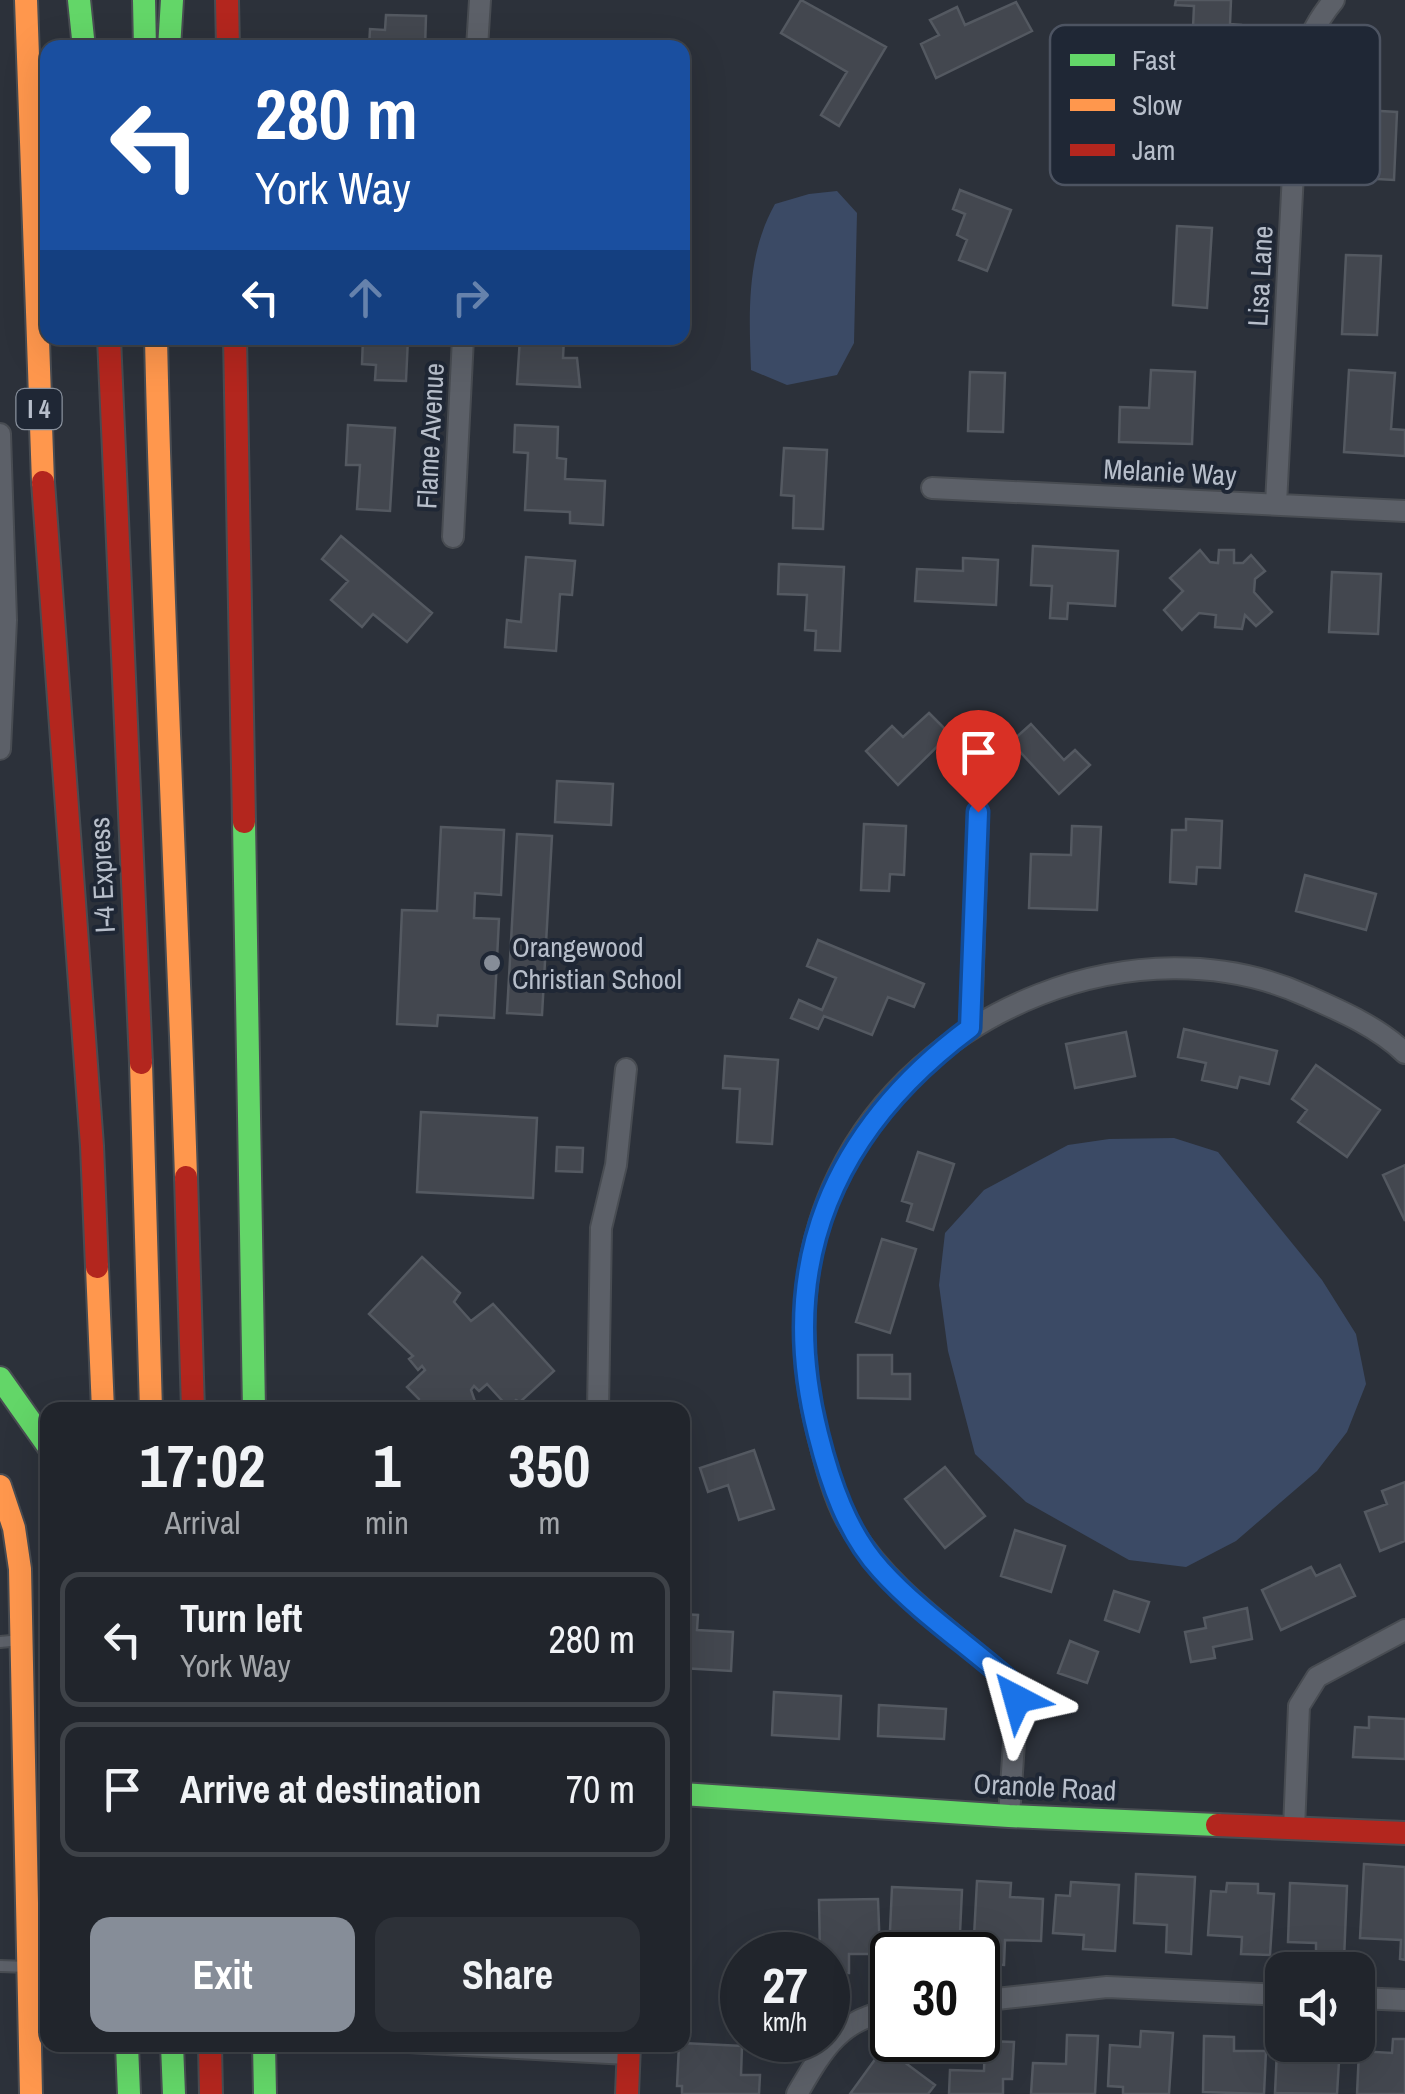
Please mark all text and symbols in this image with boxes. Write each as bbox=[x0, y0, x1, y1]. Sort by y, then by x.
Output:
legend bbox=[1050, 25, 1380, 185]
text: Fast bbox=[1132, 41, 1176, 79]
text: 280 m bbox=[255, 67, 418, 161]
icon: left bbox=[90, 80, 220, 210]
text: Slow bbox=[1132, 86, 1182, 124]
text: Jam bbox=[1132, 131, 1175, 169]
text: York Way bbox=[255, 157, 411, 218]
street label: Lisa Lane bbox=[1238, 225, 1282, 327]
icon: left bbox=[233, 270, 288, 325]
icon: ahead bbox=[338, 270, 393, 325]
icon: right bbox=[443, 270, 498, 325]
street label: Flame Avenue bbox=[407, 362, 453, 510]
road number: I 4 bbox=[16, 389, 62, 429]
street label: Melanie Way bbox=[1103, 450, 1238, 494]
pin bbox=[936, 710, 1021, 813]
icon: arrive bbox=[951, 725, 1006, 780]
street label: I-4 Express bbox=[80, 816, 124, 934]
place label: Orangewood Christian School bbox=[512, 928, 682, 998]
marker: Orangewood Christian School bbox=[481, 952, 503, 974]
text: 17:02 bbox=[140, 1425, 265, 1506]
text: 1 bbox=[373, 1425, 401, 1506]
text: 350 bbox=[508, 1425, 590, 1506]
text: Arrival bbox=[165, 1501, 240, 1544]
text: min bbox=[365, 1501, 409, 1544]
text: m bbox=[538, 1501, 560, 1544]
text: Turn left bbox=[180, 1593, 302, 1644]
icon: left bbox=[95, 1612, 150, 1667]
text: 280 m bbox=[548, 1614, 635, 1665]
text: York Way bbox=[180, 1644, 291, 1687]
position arrow bbox=[965, 1647, 1069, 1751]
icon: arrive bbox=[95, 1762, 150, 1817]
text: Arrive at destination bbox=[180, 1764, 481, 1815]
text: 70 m bbox=[566, 1764, 635, 1815]
street label: Oranole Road bbox=[973, 1764, 1117, 1810]
button: Exit bbox=[90, 1917, 355, 2032]
button: Share bbox=[375, 1917, 640, 2032]
speed limit sign: 30 bbox=[870, 1932, 1000, 2062]
text: 27 bbox=[762, 1951, 808, 2019]
map controls bbox=[1265, 1952, 1375, 2062]
button: sound bbox=[1265, 1952, 1375, 2062]
text: km/h bbox=[763, 2005, 807, 2039]

